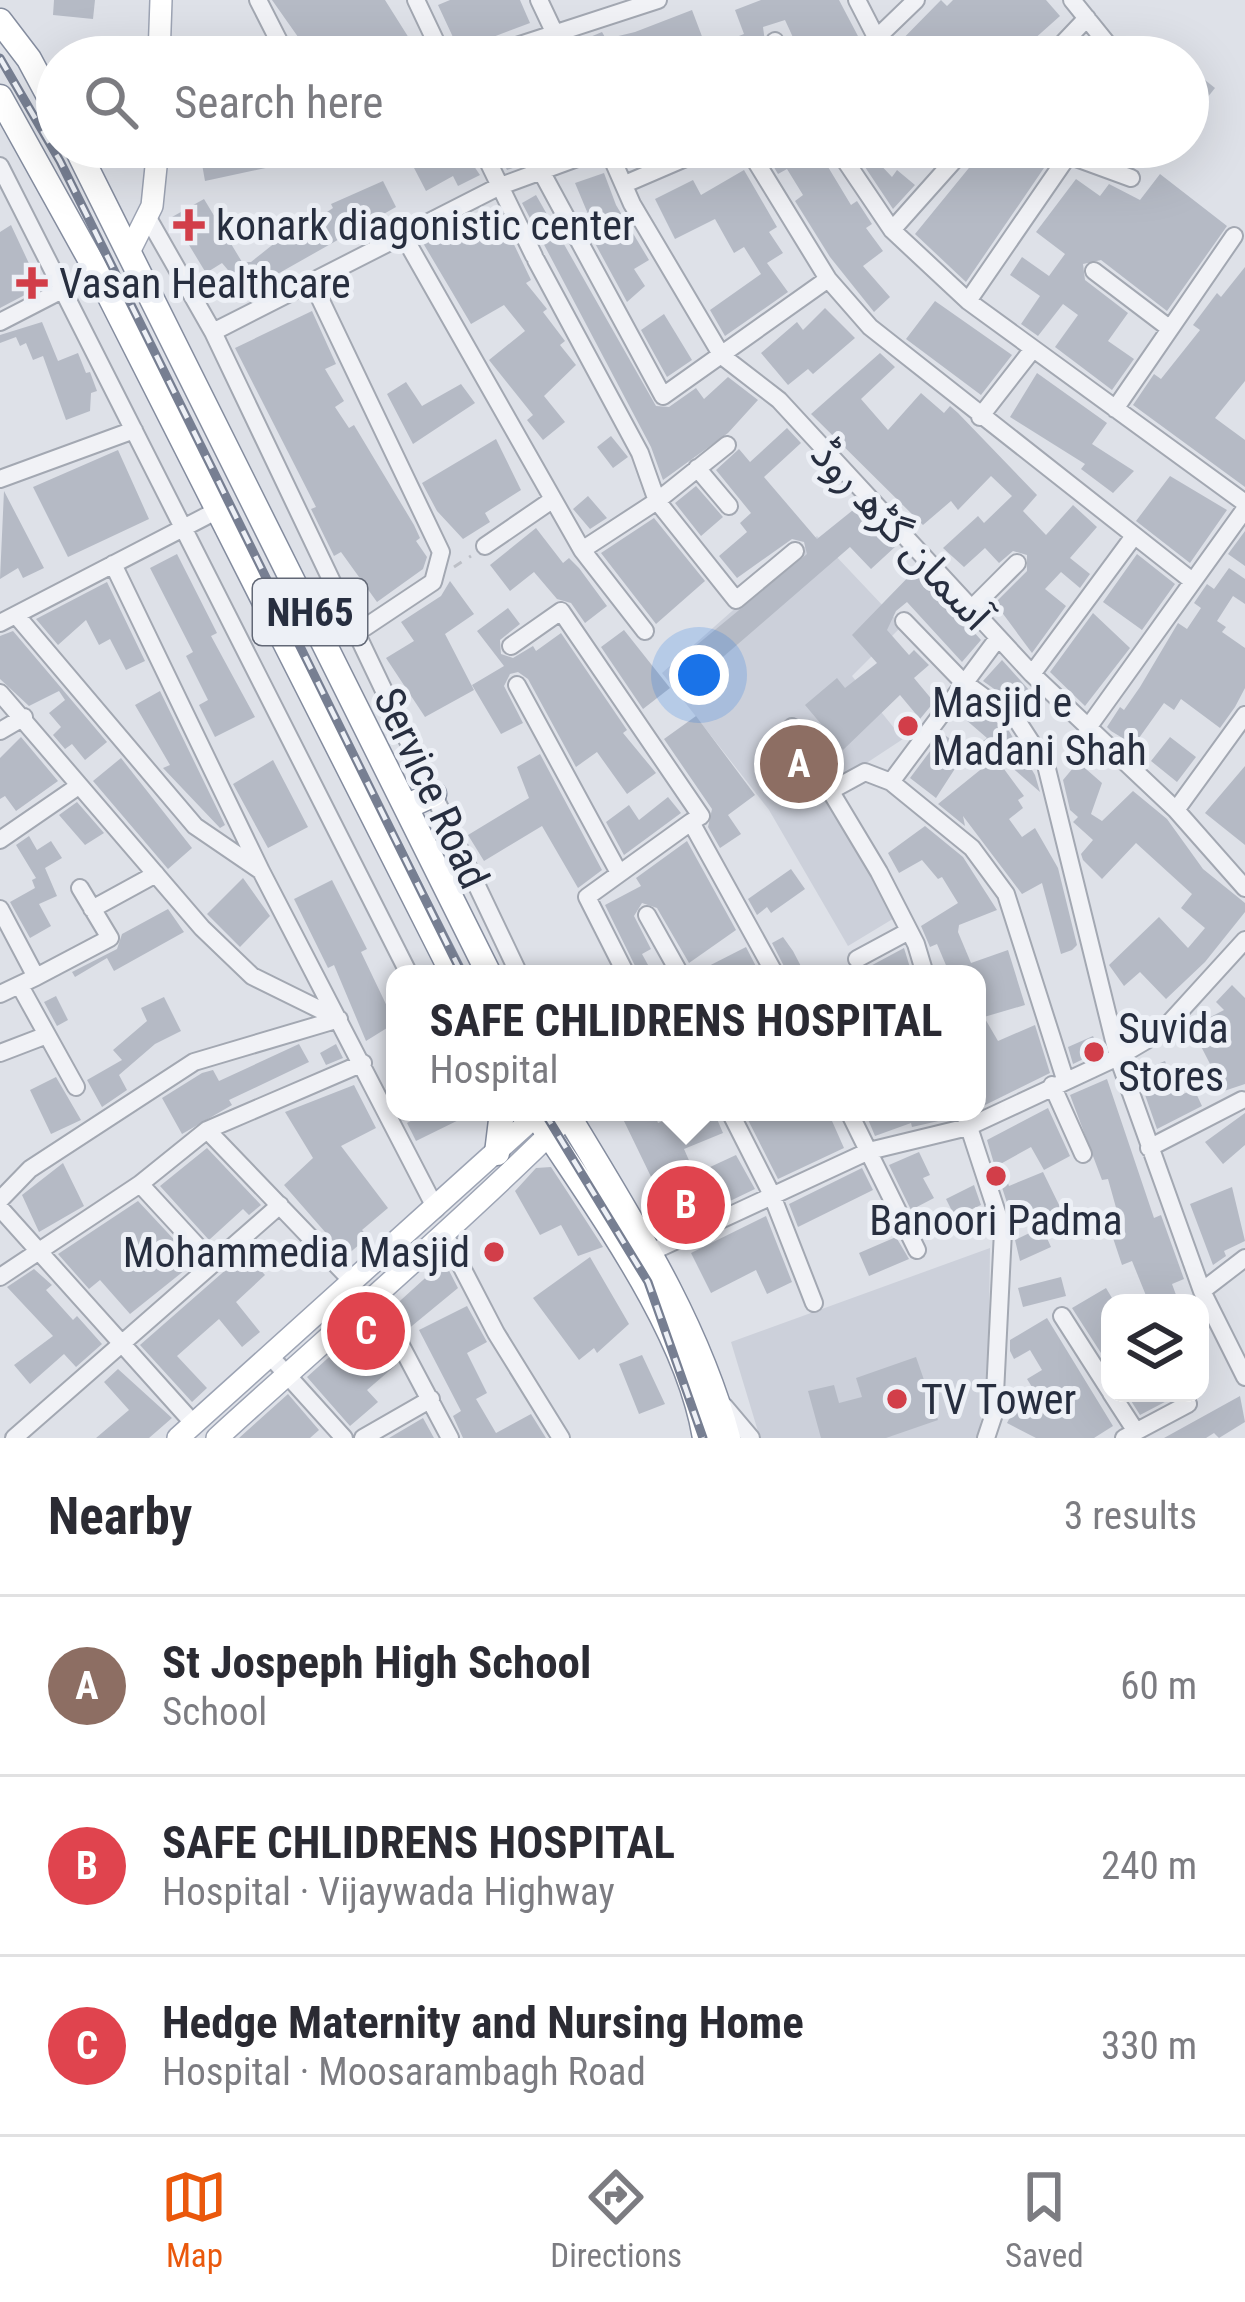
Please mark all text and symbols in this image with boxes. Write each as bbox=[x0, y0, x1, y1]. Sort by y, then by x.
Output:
search box bbox=[36, 36, 1209, 168]
icon: search bbox=[78, 69, 144, 135]
text: Search here bbox=[174, 76, 383, 129]
place label: konark diagonistic center bbox=[216, 201, 635, 250]
marker: konark diagonistic center bbox=[173, 209, 205, 241]
place label: Vasan Healthcare bbox=[59, 259, 351, 308]
marker: Vasan Healthcare bbox=[16, 267, 48, 299]
street label: آسمان گڑھ روڈ bbox=[801, 429, 1003, 641]
road number: NH65 bbox=[253, 579, 367, 645]
your location bbox=[669, 645, 729, 705]
place label: Masjid e Madani Shah bbox=[932, 678, 1147, 775]
street label: Service Road bbox=[364, 680, 499, 896]
marker: Masjid e Madani Shah bbox=[895, 713, 921, 739]
pin: A bbox=[760, 719, 838, 809]
popup bbox=[386, 965, 986, 1121]
text: SAFE CHLIDRENS HOSPITAL bbox=[430, 994, 942, 1047]
place label: Suvida Stores bbox=[1118, 1004, 1229, 1101]
marker: Suvida Stores bbox=[1081, 1039, 1107, 1065]
text: Hospital bbox=[430, 1047, 558, 1093]
pin: B bbox=[647, 1160, 725, 1250]
marker: Banoori Padma bbox=[983, 1163, 1009, 1189]
place label: Banoori Padma bbox=[869, 1196, 1123, 1245]
place label: Mohammedia Masjid bbox=[123, 1228, 470, 1277]
marker: Mohammedia Masjid bbox=[481, 1239, 507, 1265]
pin: C bbox=[327, 1286, 405, 1376]
map controls bbox=[1101, 1294, 1209, 1402]
button: layers bbox=[1101, 1294, 1209, 1402]
place label: TV Tower bbox=[921, 1375, 1076, 1424]
marker: TV Tower bbox=[884, 1386, 910, 1412]
text: Nearby bbox=[48, 1487, 192, 1546]
text: 3 results bbox=[1064, 1493, 1197, 1539]
text: St Jospeph High School bbox=[162, 1636, 591, 1689]
text: A bbox=[75, 1663, 99, 1709]
text: 60 m bbox=[1120, 1663, 1197, 1709]
text: School bbox=[162, 1689, 267, 1735]
text: SAFE CHLIDRENS HOSPITAL bbox=[162, 1816, 675, 1869]
text: B bbox=[76, 1843, 98, 1889]
text: 240 m bbox=[1101, 1843, 1197, 1889]
text: Hospital · Vijaywada Highway bbox=[162, 1869, 615, 1915]
text: Hedge Maternity and Nursing Home bbox=[162, 1996, 804, 2049]
text: C bbox=[76, 2023, 98, 2069]
text: 330 m bbox=[1101, 2023, 1197, 2069]
text: Hospital · Moosarambagh Road bbox=[162, 2049, 646, 2095]
tab: Map bbox=[161, 2164, 227, 2275]
tab: Directions bbox=[550, 2164, 682, 2275]
tab: Saved bbox=[1005, 2164, 1084, 2275]

